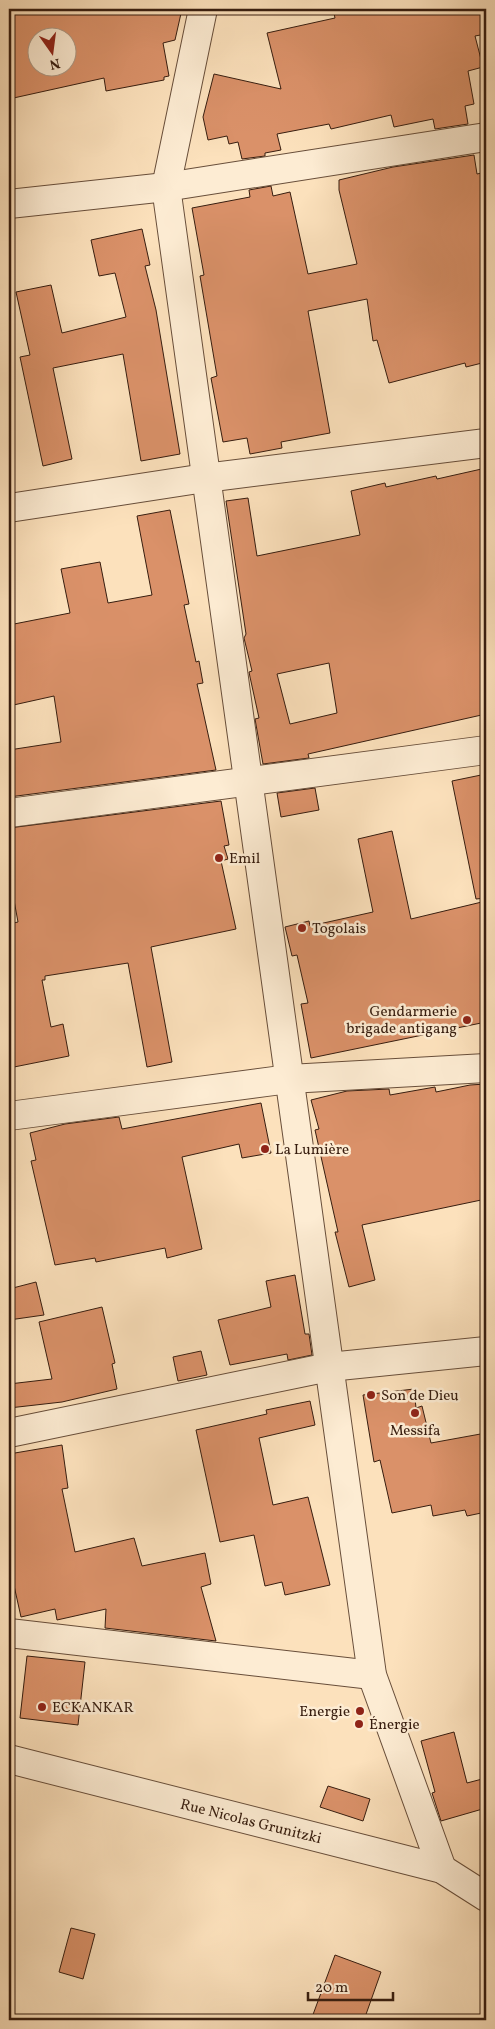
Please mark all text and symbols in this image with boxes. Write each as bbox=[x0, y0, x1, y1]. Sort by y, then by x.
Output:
north arrow bbox=[28, 28, 78, 78]
text: N bbox=[48, 53, 62, 74]
place label: Emil bbox=[229, 849, 260, 870]
marker: Emil bbox=[213, 852, 225, 864]
place label: Togolais bbox=[312, 919, 366, 940]
marker: Togolais bbox=[296, 922, 308, 934]
place label: Gendarmerie brigade antigang bbox=[346, 1002, 457, 1040]
marker: Gendarmerie brigade antigang bbox=[461, 1014, 473, 1026]
place label: La Lumière bbox=[275, 1140, 349, 1161]
marker: La Lumière bbox=[259, 1143, 271, 1155]
place label: Son de Dieu bbox=[381, 1386, 459, 1407]
marker: Son de Dieu bbox=[365, 1389, 377, 1401]
marker: Messifa bbox=[409, 1407, 421, 1419]
place label: Messifa bbox=[390, 1421, 440, 1442]
place label: ECKANKAR bbox=[52, 1698, 134, 1719]
marker: ECKANKAR bbox=[36, 1701, 48, 1713]
place label: Energie bbox=[299, 1702, 350, 1723]
marker: Energie bbox=[354, 1705, 366, 1717]
place label: Énergie bbox=[369, 1715, 420, 1736]
marker: Énergie bbox=[353, 1718, 365, 1730]
street label: Rue Nicolas Grunitzki bbox=[178, 1795, 324, 1850]
scale bar bbox=[308, 1969, 392, 2001]
text: 20 m bbox=[315, 1978, 348, 1999]

